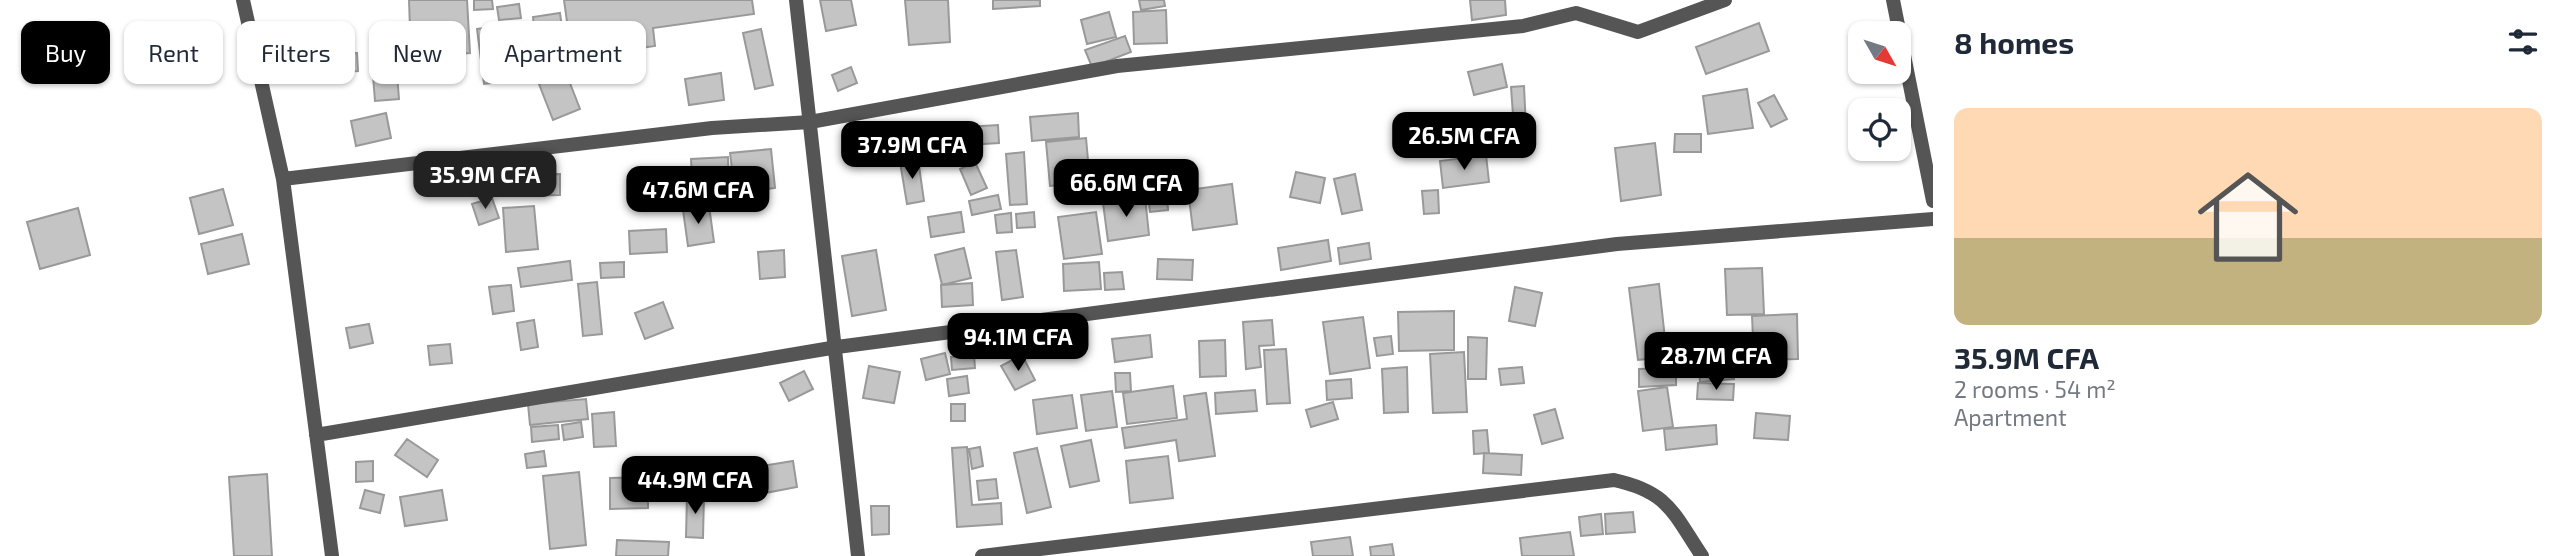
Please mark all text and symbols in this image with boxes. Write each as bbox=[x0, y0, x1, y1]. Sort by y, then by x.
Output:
chip: Buy bbox=[21, 21, 110, 84]
chip: Rent bbox=[124, 21, 223, 84]
chip: Filters bbox=[237, 21, 355, 84]
chip: New bbox=[369, 21, 466, 84]
chip: Apartment bbox=[480, 21, 646, 84]
north arrow bbox=[1848, 21, 1911, 84]
map controls bbox=[1848, 21, 1911, 161]
icon: filters bbox=[2504, 23, 2542, 61]
text: 8 homes bbox=[1954, 24, 2074, 60]
button: locate bbox=[1848, 98, 1911, 161]
pin: 26.5M CFA bbox=[1384, 113, 1544, 172]
text: 26.5M CFA bbox=[1408, 121, 1520, 149]
pin: 37.9M CFA bbox=[832, 122, 992, 181]
text: 37.9M CFA bbox=[857, 130, 967, 158]
pin: 35.9M CFA bbox=[405, 152, 565, 211]
icon: home bbox=[2185, 154, 2311, 280]
text: 35.9M CFA bbox=[429, 160, 541, 188]
pin: 66.6M CFA bbox=[1046, 160, 1206, 219]
pin: 47.6M CFA bbox=[618, 166, 778, 226]
text: 66.6M CFA bbox=[1070, 168, 1182, 196]
text: 47.6M CFA bbox=[642, 175, 754, 203]
pin: 94.1M CFA bbox=[938, 314, 1098, 373]
text: 94.1M CFA bbox=[963, 322, 1073, 350]
pin: 28.7M CFA bbox=[1636, 332, 1796, 392]
text: 35.9M CFA bbox=[1954, 339, 2099, 375]
text: 28.7M CFA bbox=[1660, 341, 1772, 369]
text: 2 rooms · 54 m² bbox=[1954, 375, 2116, 403]
text: Apartment bbox=[1954, 403, 2067, 431]
pin: 44.9M CFA bbox=[615, 456, 775, 516]
text: 44.9M CFA bbox=[638, 465, 752, 493]

